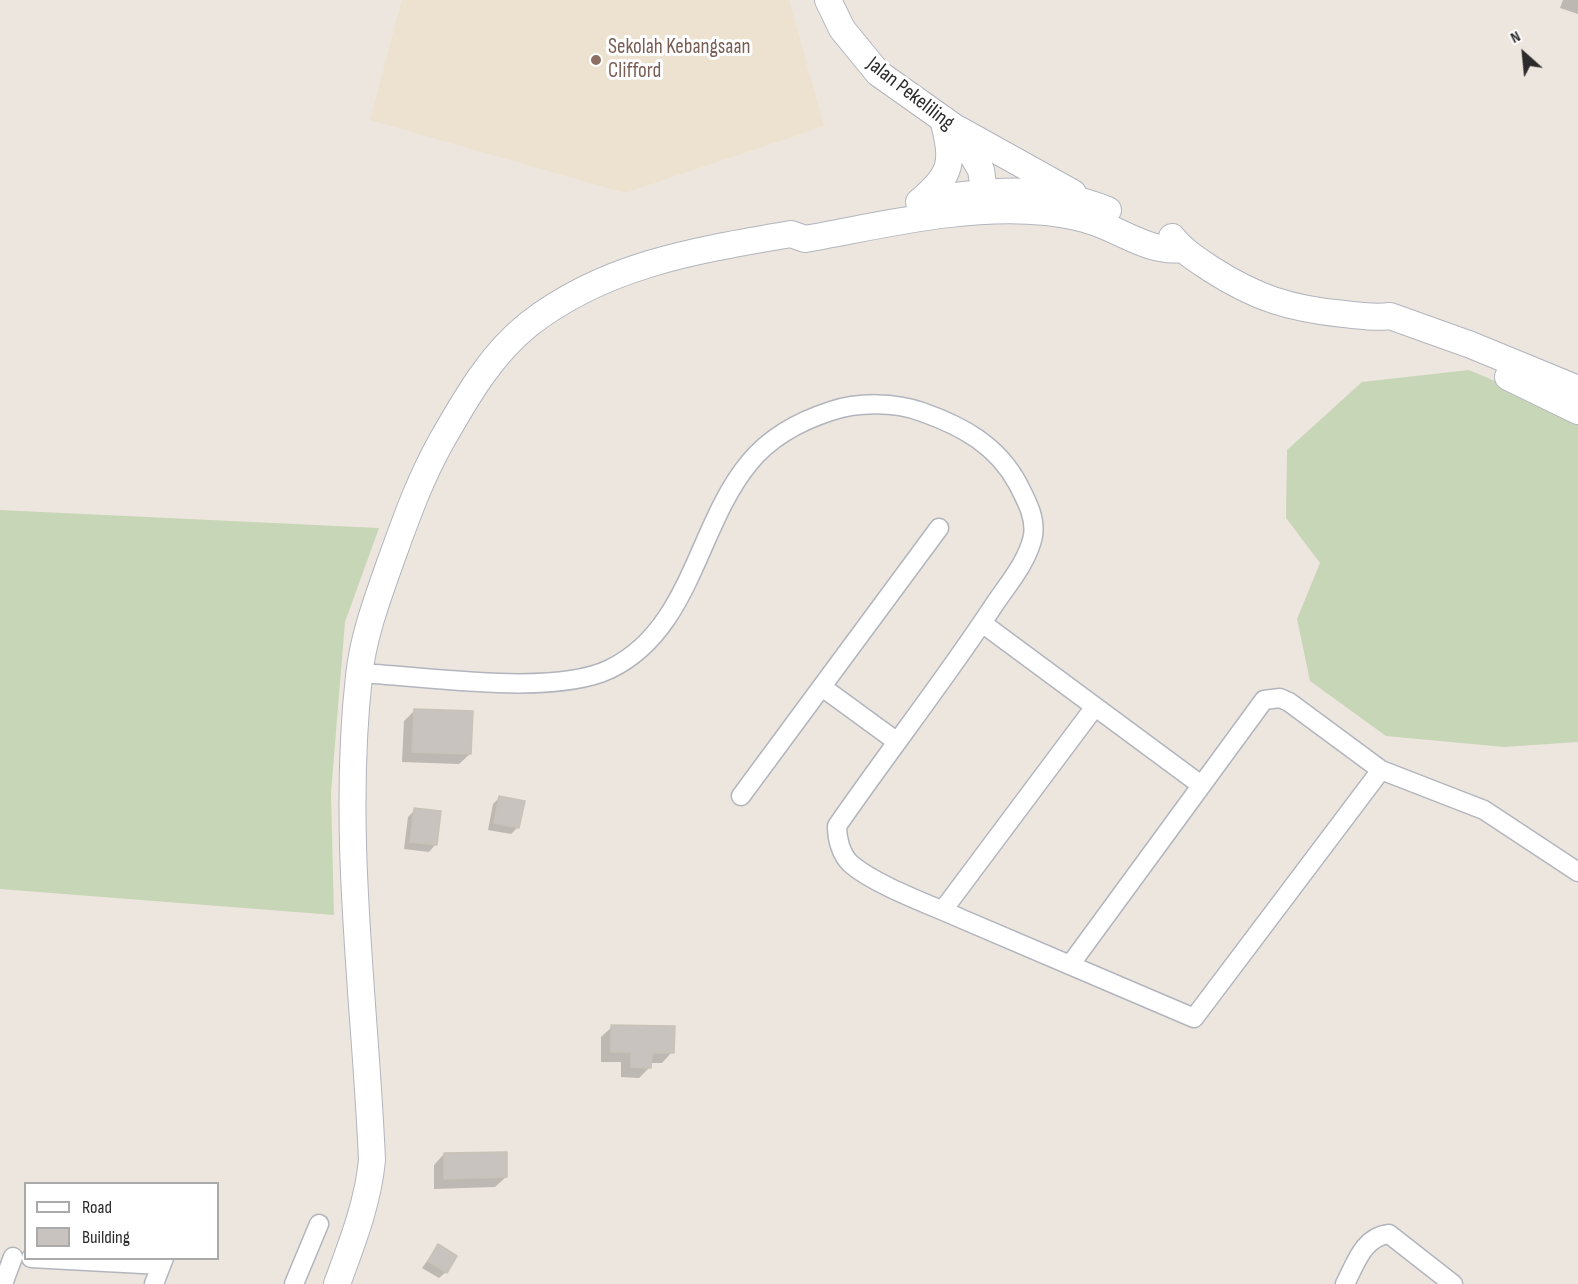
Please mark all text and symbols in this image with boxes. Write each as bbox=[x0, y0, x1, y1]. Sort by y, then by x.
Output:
north arrow bbox=[1494, 24, 1554, 84]
text: N bbox=[1507, 27, 1524, 48]
place label: Sekolah Kebangsaan Clifford bbox=[608, 35, 750, 85]
street label: Jalan Pekeliling bbox=[861, 52, 959, 136]
marker: Sekolah Kebangsaan Clifford bbox=[589, 53, 603, 67]
legend bbox=[24, 1182, 219, 1260]
text: Road bbox=[82, 1197, 112, 1218]
text: Building bbox=[82, 1227, 130, 1248]

